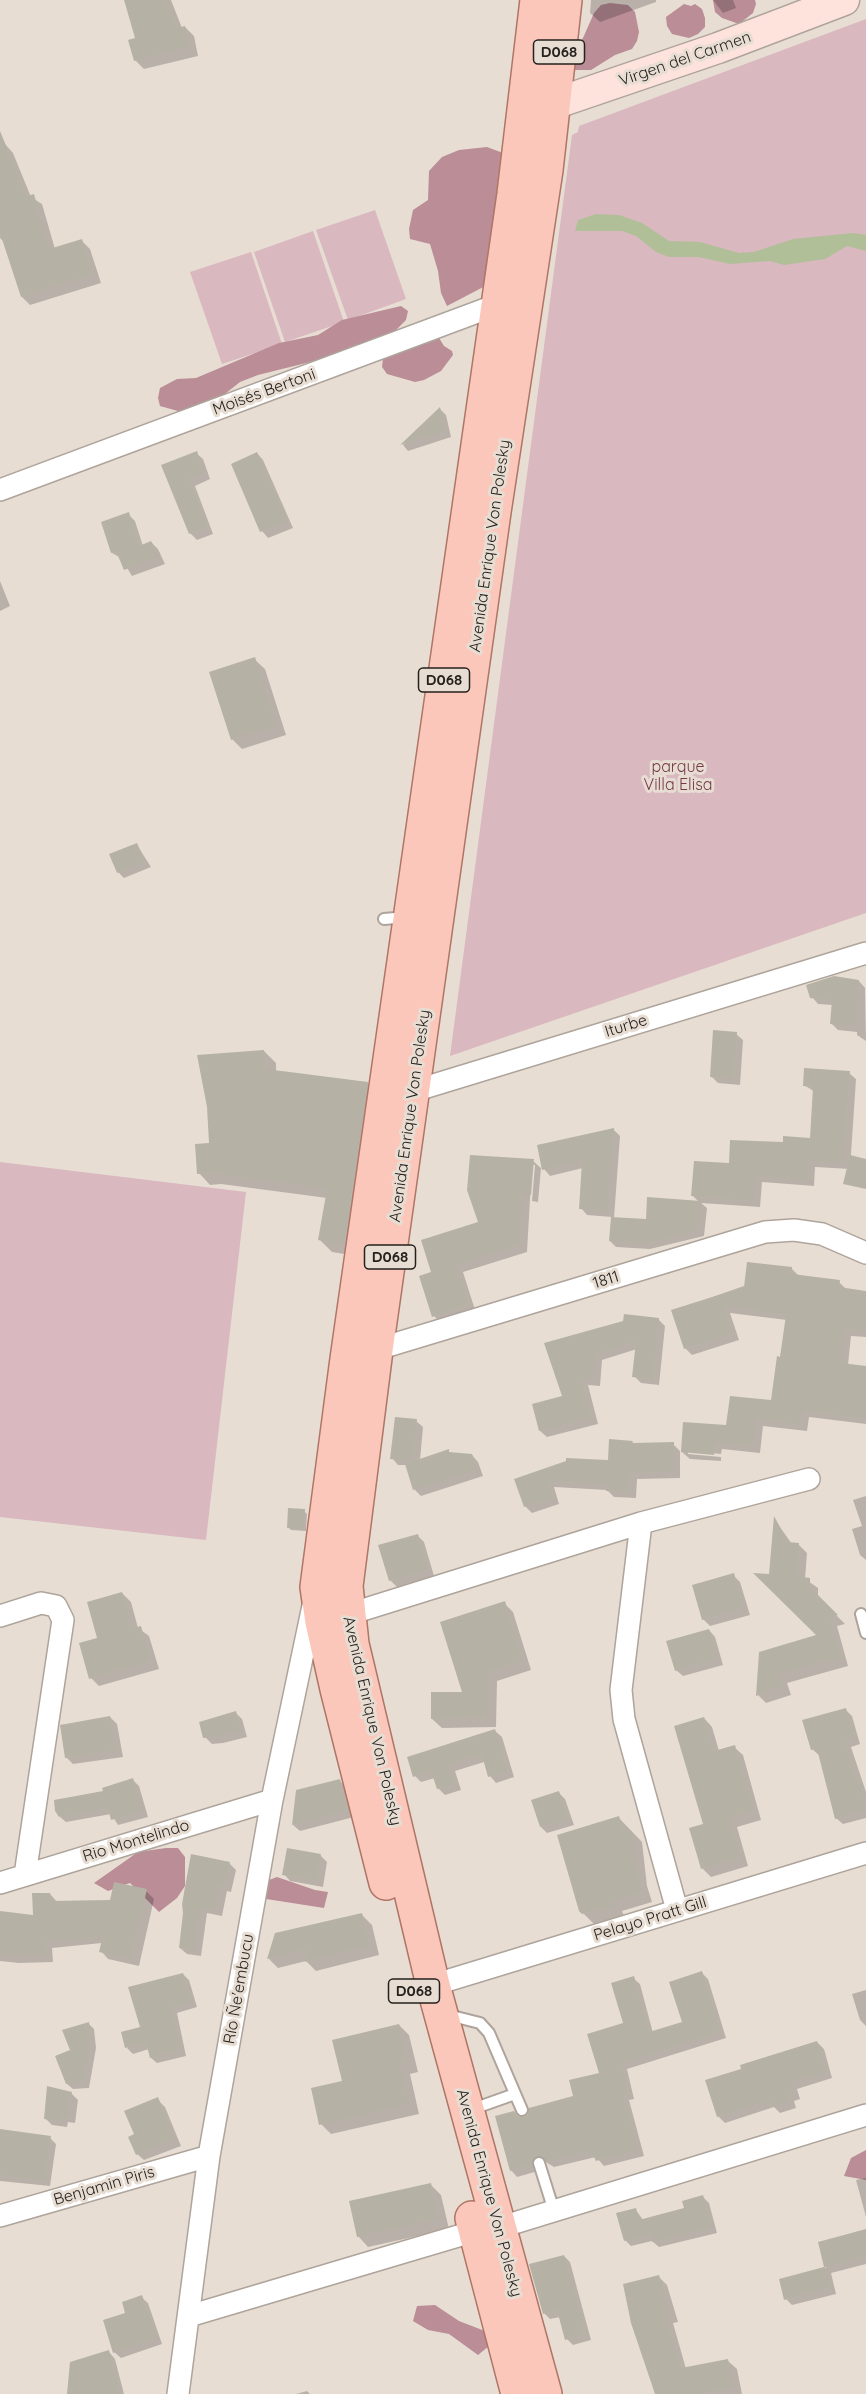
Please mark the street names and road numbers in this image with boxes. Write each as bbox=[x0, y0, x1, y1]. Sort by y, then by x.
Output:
street label: Virgen del Carmen bbox=[617, 27, 753, 91]
road number: D068 bbox=[534, 40, 584, 64]
street label: Moisés Bertoni bbox=[210, 365, 318, 419]
street label: Avenida Enrique Von Polesky bbox=[466, 439, 514, 653]
road number: D068 bbox=[418, 668, 470, 692]
street label: Avenida Enrique Von Polesky bbox=[386, 1009, 434, 1223]
street label: Iturbe bbox=[602, 1010, 650, 1042]
road number: D068 bbox=[364, 1245, 416, 1269]
street label: 1811 bbox=[591, 1267, 621, 1293]
street label: Avenida Enrique Von Polesky bbox=[339, 1614, 405, 1828]
street label: Rio Montelindo bbox=[80, 1816, 192, 1866]
street label: Pelayo Pratt Gill bbox=[591, 1893, 709, 1945]
street label: Río Ñe'embucu bbox=[220, 1932, 258, 2046]
road number: D068 bbox=[388, 1979, 440, 2003]
street label: Avenida Enrique Von Polesky bbox=[452, 2087, 526, 2299]
street label: Benjamin Piris bbox=[51, 2162, 157, 2210]

